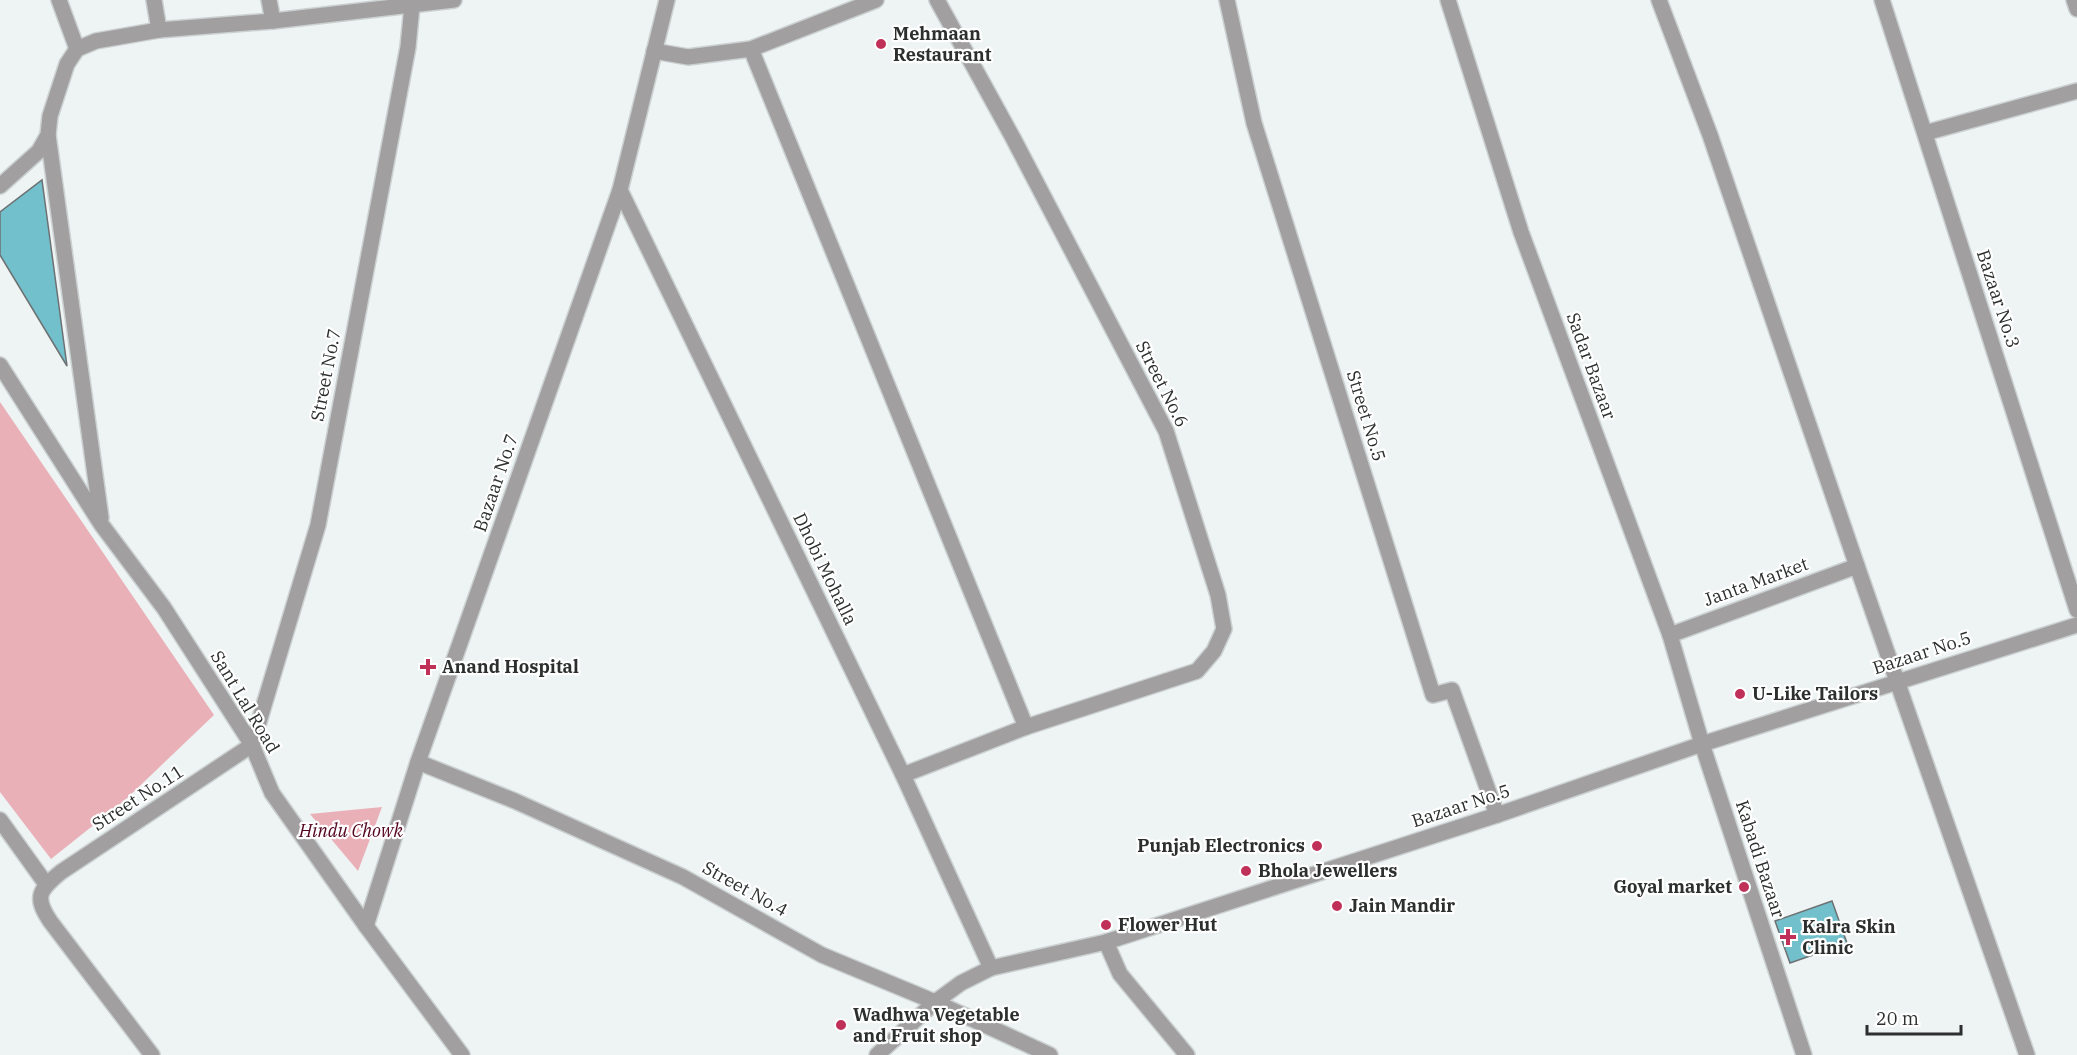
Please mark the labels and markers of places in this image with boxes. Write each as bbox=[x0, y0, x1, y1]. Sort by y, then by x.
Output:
place label: Mehmaan Restaurant bbox=[893, 22, 992, 66]
marker: Mehmaan Restaurant bbox=[874, 37, 888, 51]
place label: Anand Hospital bbox=[442, 655, 579, 678]
marker: Anand Hospital bbox=[419, 658, 437, 676]
place label: U-Like Tailors bbox=[1752, 682, 1878, 705]
marker: U-Like Tailors bbox=[1733, 687, 1747, 701]
place label: Punjab Electronics bbox=[1137, 834, 1305, 857]
marker: Punjab Electronics bbox=[1310, 839, 1324, 853]
place label: Bhola Jewellers bbox=[1258, 859, 1398, 882]
marker: Bhola Jewellers bbox=[1239, 864, 1253, 878]
place label: Goyal market bbox=[1613, 875, 1732, 898]
marker: Goyal market bbox=[1737, 880, 1751, 894]
place label: Jain Mandir bbox=[1349, 894, 1455, 917]
marker: Jain Mandir bbox=[1330, 899, 1344, 913]
place label: Flower Hut bbox=[1118, 913, 1217, 936]
place label: Kalra Skin Clinic bbox=[1802, 915, 1896, 959]
marker: Flower Hut bbox=[1099, 918, 1113, 932]
marker: Kalra Skin Clinic bbox=[1779, 928, 1797, 946]
place label: Wadhwa Vegetable and Fruit shop bbox=[853, 1003, 1020, 1047]
marker: Wadhwa Vegetable and Fruit shop bbox=[834, 1018, 848, 1032]

